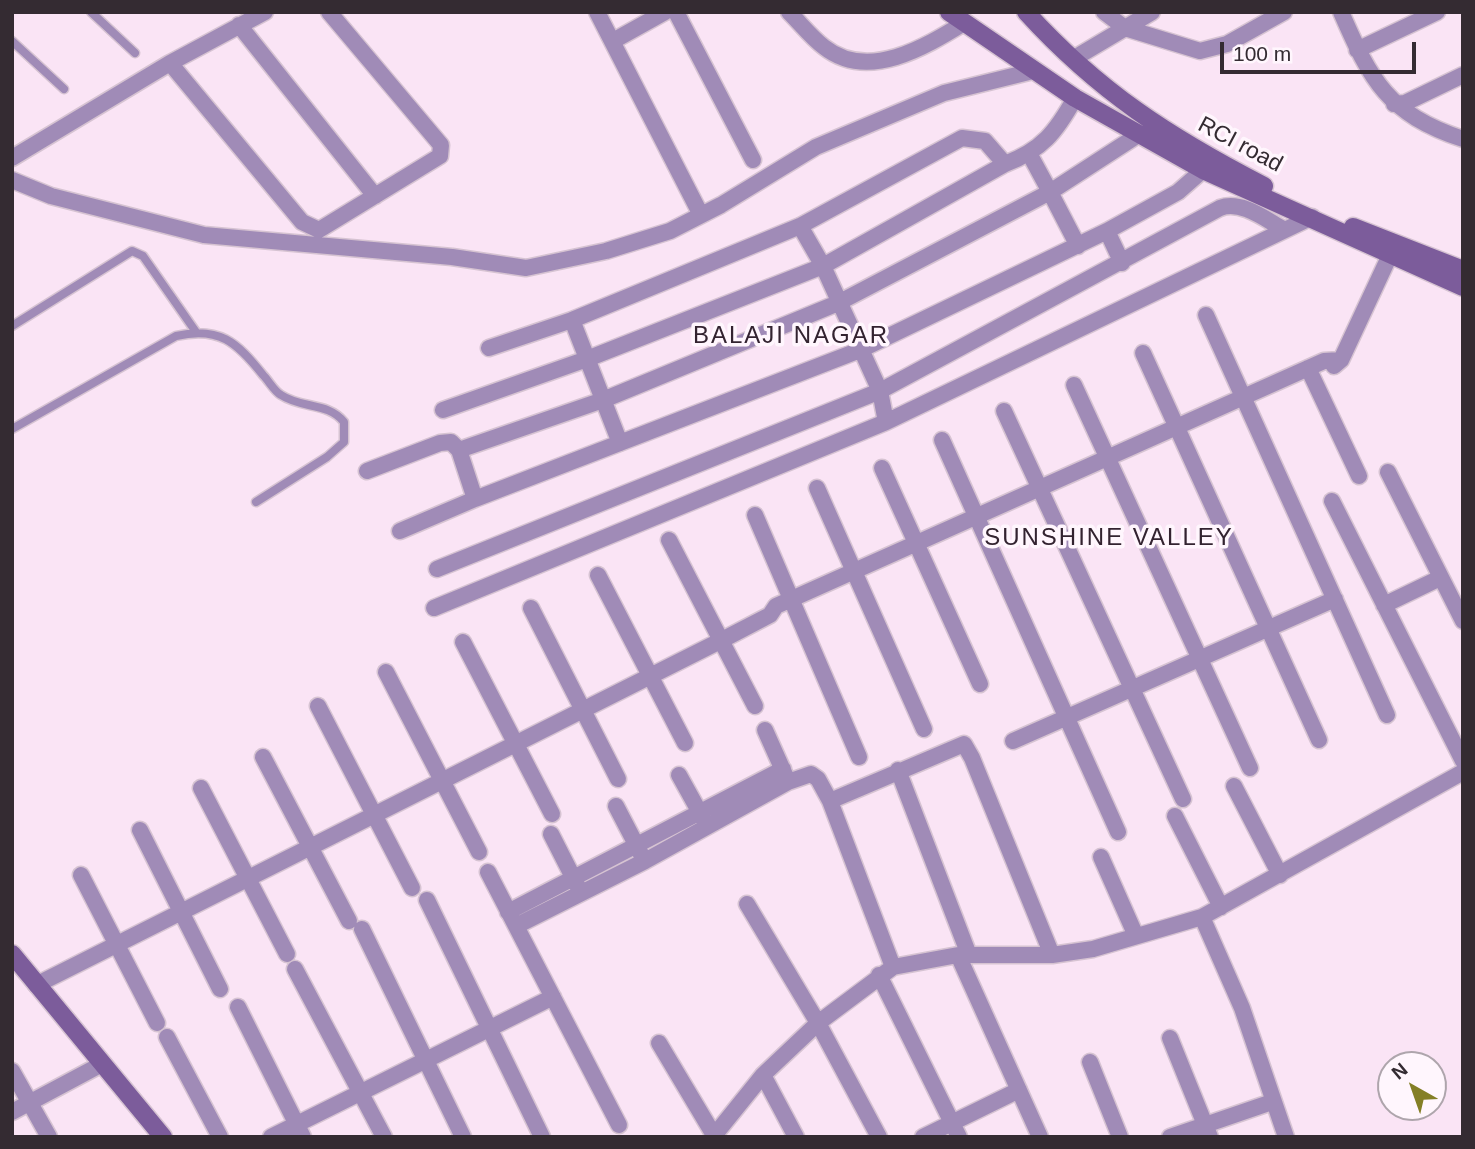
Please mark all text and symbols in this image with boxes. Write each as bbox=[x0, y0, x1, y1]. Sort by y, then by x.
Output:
scale bar bbox=[1223, 28, 1419, 72]
text: 100 m bbox=[1233, 42, 1291, 65]
street label: RCI road bbox=[1193, 111, 1287, 179]
district label: BALAJI NAGAR bbox=[694, 322, 888, 350]
district label: SUNSHINE VALLEY bbox=[986, 524, 1232, 552]
north arrow bbox=[1377, 1051, 1447, 1121]
text: N bbox=[1387, 1059, 1411, 1084]

